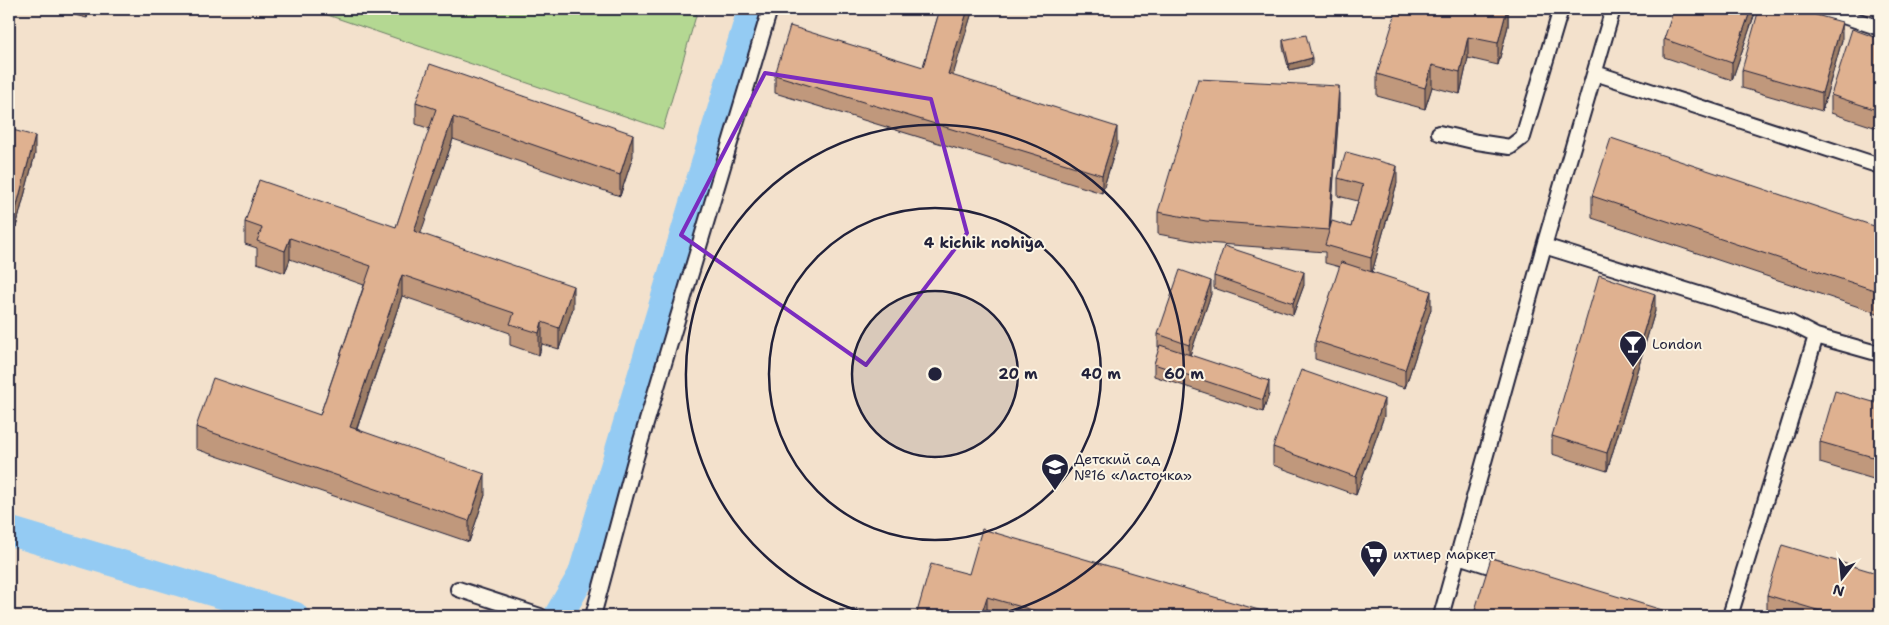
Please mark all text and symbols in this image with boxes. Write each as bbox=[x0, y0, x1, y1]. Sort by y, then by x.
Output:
district label: 4 kichik nohiya bbox=[924, 233, 1045, 253]
bar icon: London bbox=[1618, 329, 1648, 368]
place label: London bbox=[1652, 335, 1703, 353]
text: 20 m bbox=[998, 364, 1038, 384]
text: 40 m bbox=[1081, 364, 1121, 384]
text: 60 m bbox=[1164, 364, 1204, 384]
centre of rings bbox=[926, 365, 944, 383]
place label: Детский сад №16 «Ласточка» bbox=[1074, 450, 1192, 484]
school or university icon: Детский сад №16 «Ласточка» bbox=[1040, 452, 1070, 491]
supermarket icon: ихтиер маркет bbox=[1359, 539, 1389, 578]
place label: ихтиер маркет bbox=[1393, 545, 1496, 563]
north arrow bbox=[1816, 552, 1866, 602]
text: N bbox=[1831, 580, 1846, 601]

